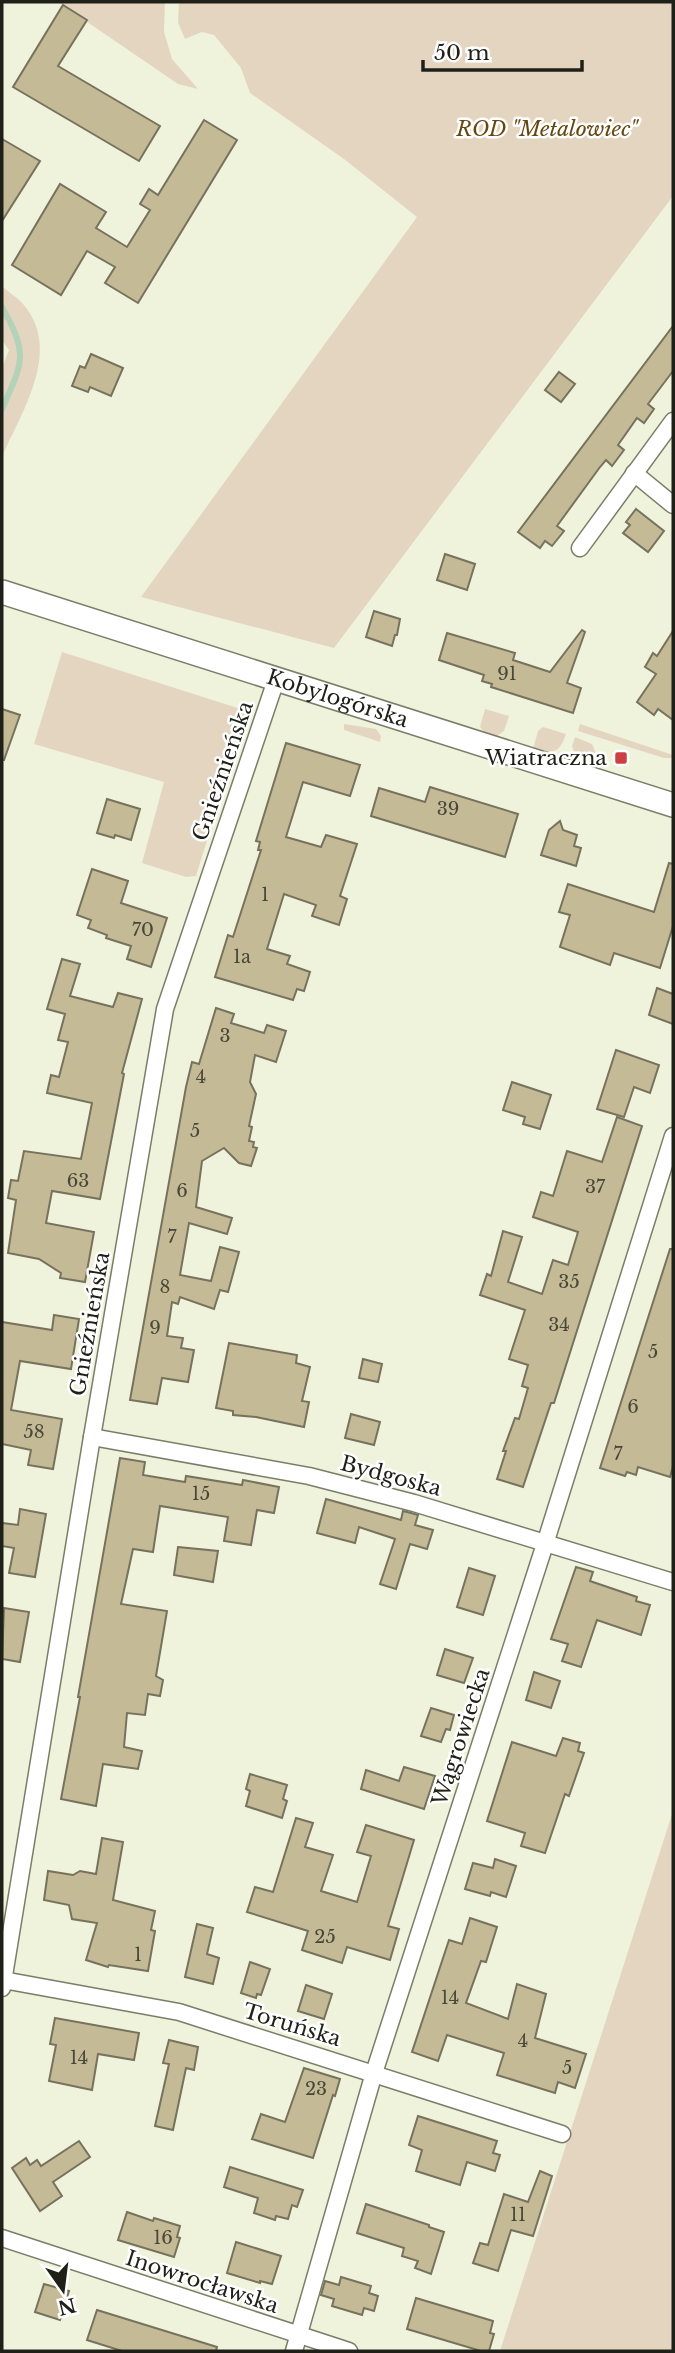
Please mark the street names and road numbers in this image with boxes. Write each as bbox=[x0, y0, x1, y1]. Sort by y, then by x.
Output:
street label: Kobylogórska bbox=[264, 664, 412, 733]
street label: Gnieźnieńska bbox=[187, 697, 259, 844]
street label: Gnieźnieńska bbox=[65, 1250, 116, 1398]
street label: Bydgoska bbox=[338, 1450, 445, 1502]
street label: Wągrowiecka bbox=[426, 1665, 496, 1810]
street label: Toruńska bbox=[240, 1998, 344, 2052]
street label: Inowrocławska bbox=[122, 2245, 282, 2319]

